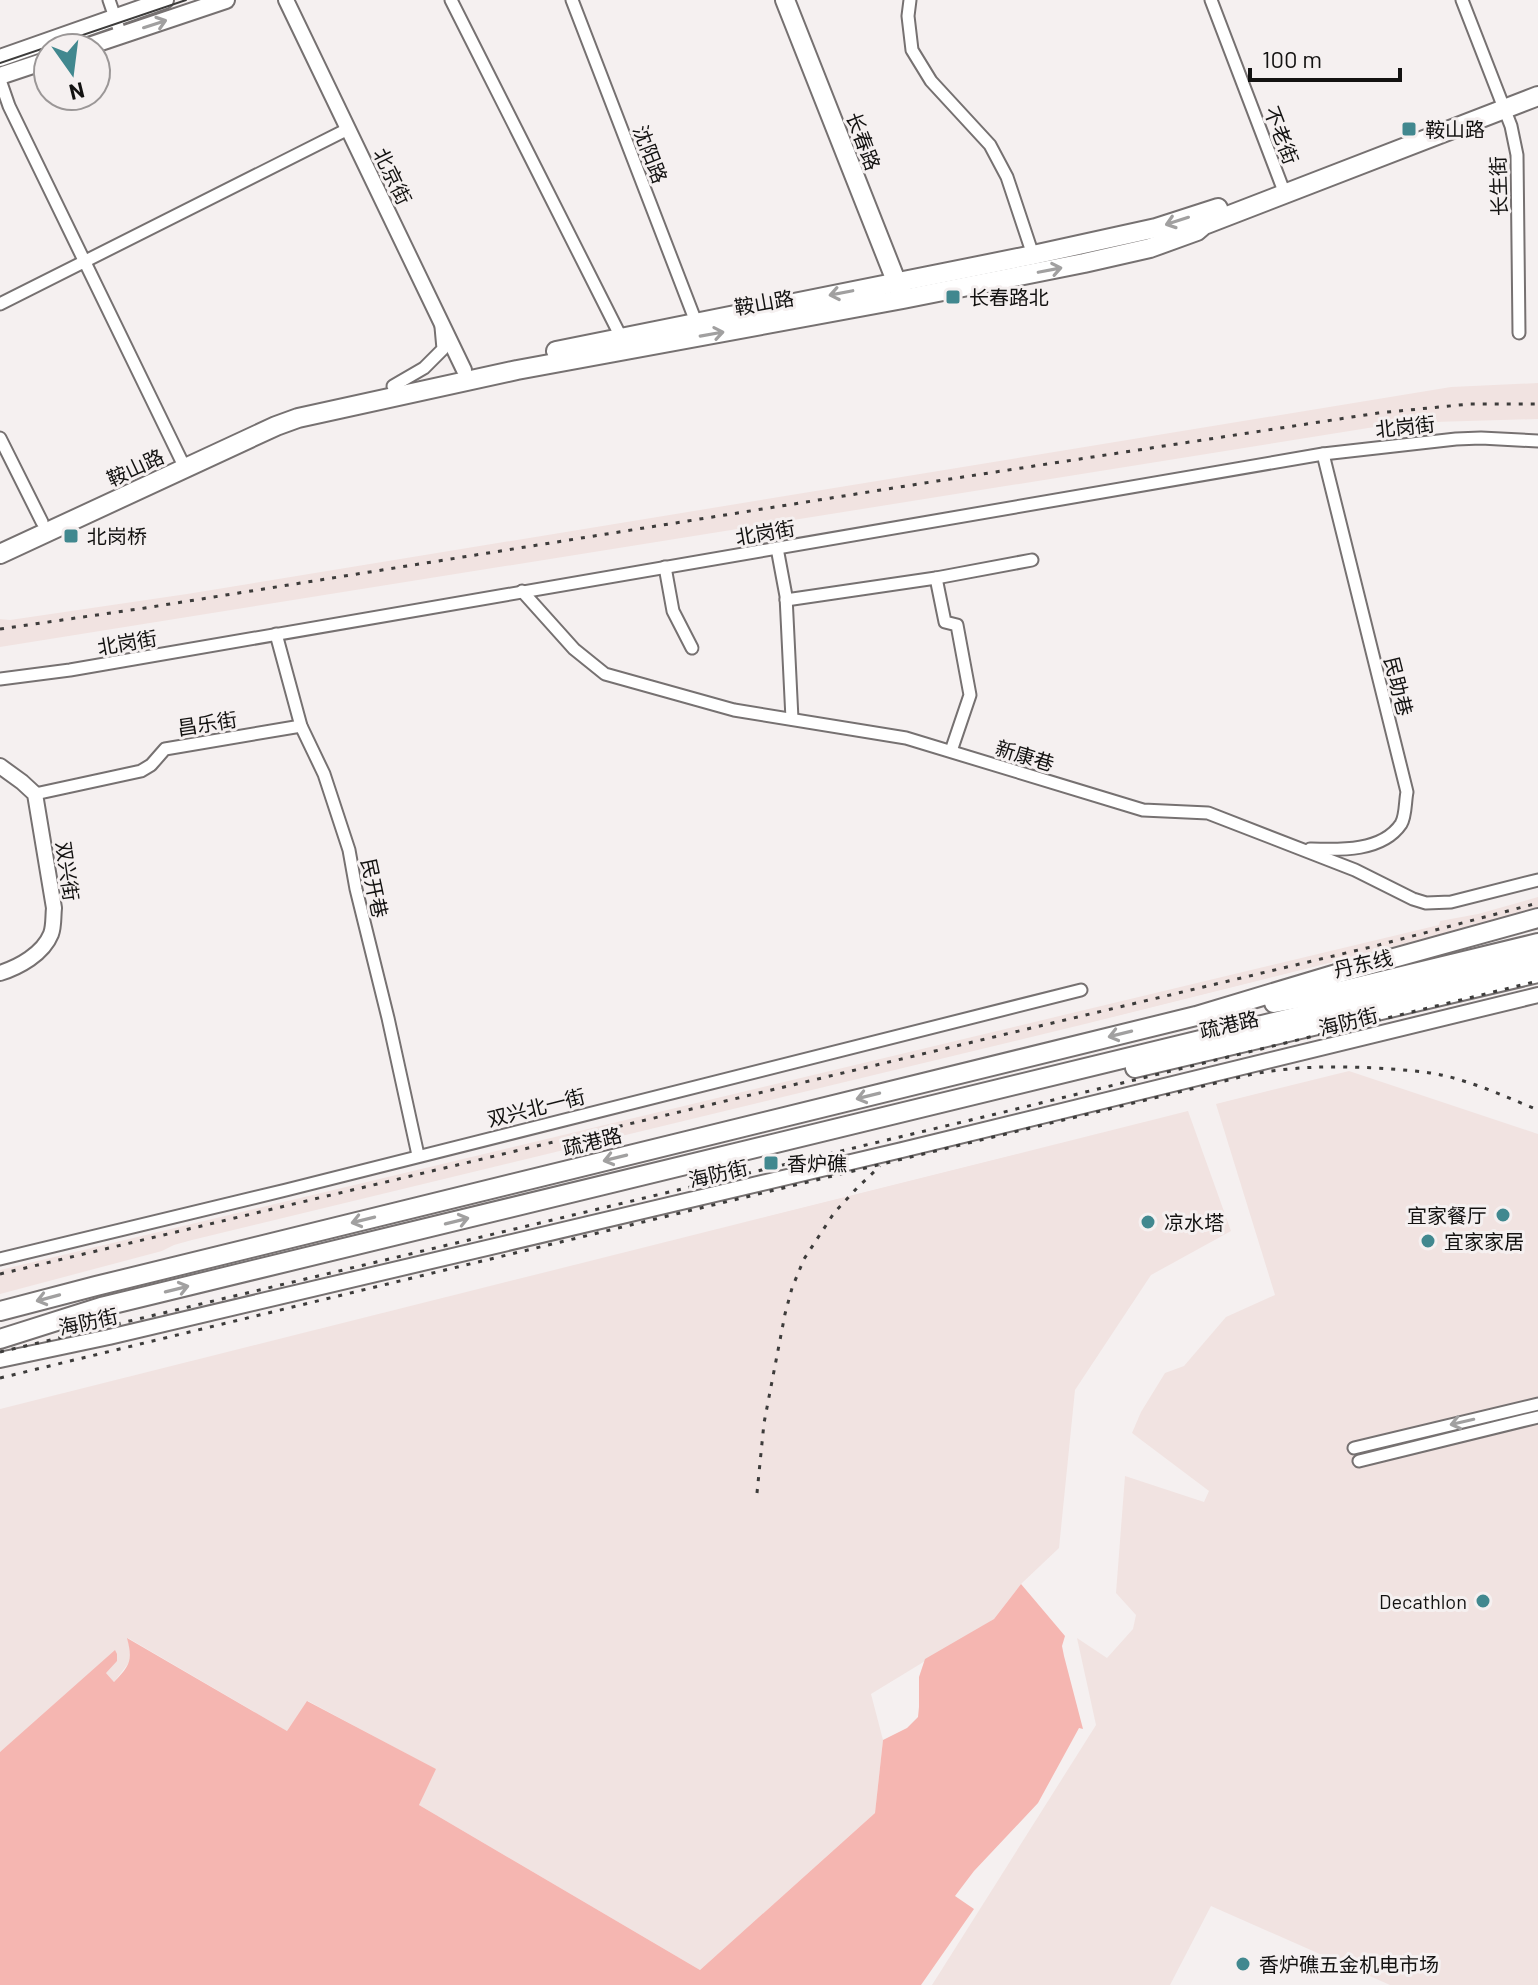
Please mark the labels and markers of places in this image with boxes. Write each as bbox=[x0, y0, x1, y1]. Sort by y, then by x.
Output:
place label: 鞍山路 bbox=[1425, 117, 1485, 141]
marker: 鞍山路 bbox=[1400, 120, 1418, 138]
place label: 长春路北 bbox=[969, 285, 1049, 309]
marker: 长春路北 bbox=[944, 288, 962, 306]
place label: 北岗桥 bbox=[87, 524, 147, 548]
marker: 北岗桥 bbox=[62, 527, 80, 545]
place label: 香炉礁 bbox=[787, 1151, 847, 1175]
marker: 香炉礁 bbox=[762, 1154, 780, 1172]
place label: 宜家餐厅 bbox=[1407, 1203, 1487, 1227]
marker: 宜家餐厅 bbox=[1494, 1206, 1512, 1224]
place label: 凉水塔 bbox=[1164, 1210, 1224, 1234]
marker: 凉水塔 bbox=[1139, 1213, 1157, 1231]
place label: 宜家家居 bbox=[1444, 1229, 1524, 1253]
marker: 宜家家居 bbox=[1419, 1232, 1437, 1250]
place label: Decathlon bbox=[1379, 1589, 1467, 1613]
marker: Decathlon bbox=[1474, 1592, 1492, 1610]
place label: 香炉礁五金机电市场 bbox=[1259, 1952, 1439, 1976]
marker: 香炉礁五金机电市场 bbox=[1234, 1955, 1252, 1973]

